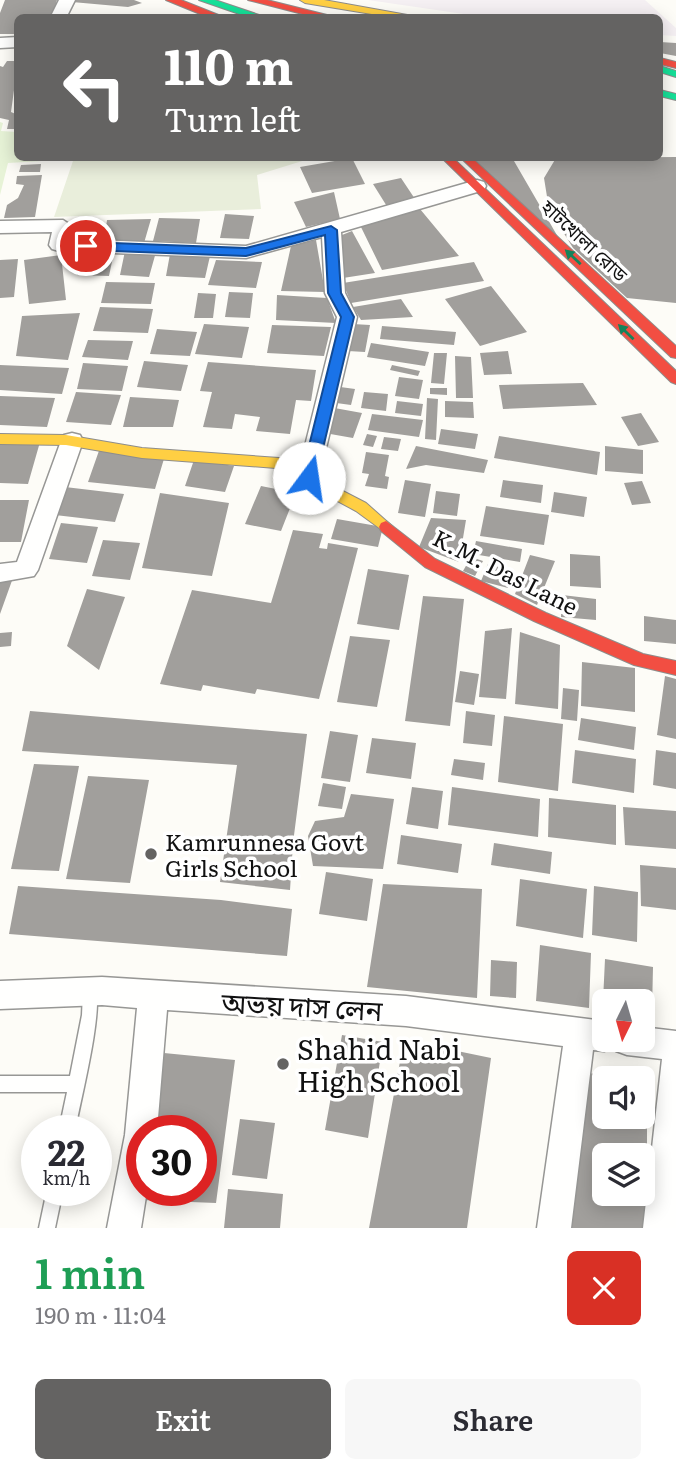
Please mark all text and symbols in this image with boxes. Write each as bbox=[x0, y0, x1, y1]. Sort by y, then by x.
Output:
text: 110 m bbox=[164, 27, 293, 100]
icon: left bbox=[49, 42, 140, 133]
text: Turn left bbox=[164, 94, 301, 142]
street label: হাটখোলা রোড bbox=[535, 192, 635, 288]
pin bbox=[56, 216, 116, 276]
icon: arrive bbox=[67, 227, 105, 265]
one-way arrow bbox=[565, 249, 582, 265]
one-way arrow bbox=[618, 324, 635, 341]
position arrow bbox=[272, 441, 346, 515]
street label: K.M. Das Lane bbox=[427, 520, 585, 622]
place label: Kamrunnesa Govt Girls School bbox=[165, 824, 365, 884]
marker: Kamrunnesa Govt Girls School bbox=[143, 846, 159, 862]
street label: অভয় দাস লেন bbox=[219, 980, 385, 1030]
north arrow bbox=[592, 989, 654, 1052]
map controls bbox=[592, 989, 655, 1206]
place label: Shahid Nabi High School bbox=[297, 1027, 461, 1101]
marker: Shahid Nabi High School bbox=[275, 1056, 291, 1072]
button: sound bbox=[592, 1066, 655, 1129]
speed limit sign: 30 bbox=[126, 1115, 217, 1206]
text: 22 bbox=[48, 1125, 85, 1177]
button: layers bbox=[592, 1143, 655, 1206]
text: km/h bbox=[43, 1164, 90, 1191]
text: 1 min bbox=[35, 1240, 145, 1302]
button: close bbox=[567, 1251, 641, 1325]
text: 190 m · 11:04 bbox=[35, 1297, 166, 1331]
button: Exit bbox=[35, 1379, 331, 1459]
button: Share bbox=[345, 1379, 641, 1459]

